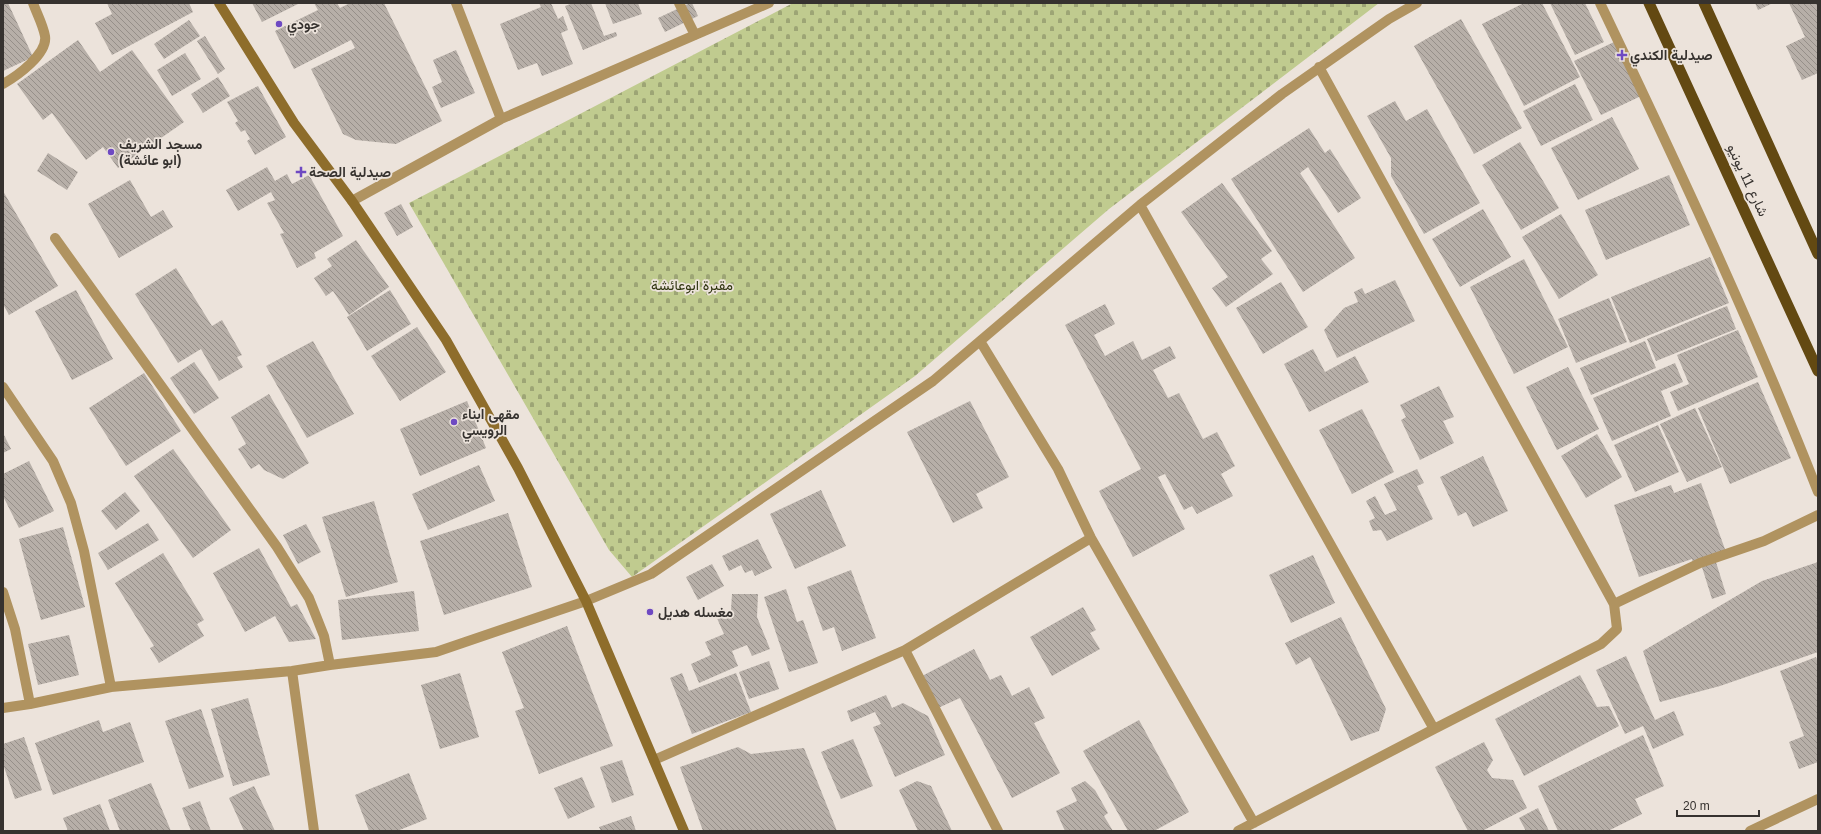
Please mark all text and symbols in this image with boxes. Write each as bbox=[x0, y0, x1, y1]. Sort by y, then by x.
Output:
place label: جودي bbox=[287, 16, 320, 36]
marker: جودي bbox=[274, 19, 284, 29]
place label: صيدلية الكندي bbox=[1630, 47, 1713, 67]
marker: صيدلية الكندي bbox=[1617, 50, 1627, 60]
place label: مسجد الشريف (ابو عائشة) bbox=[119, 136, 203, 169]
street label: شارع 11 يونيو bbox=[1722, 141, 1772, 220]
marker: مسجد الشريف (ابو عائشة) bbox=[106, 147, 116, 157]
place label: صيدلية الصحة bbox=[309, 164, 391, 181]
marker: صيدلية الصحة bbox=[296, 167, 306, 177]
park label: مقبرة ابوعائشة bbox=[651, 277, 733, 294]
place label: مقهى ابناء الرويسي bbox=[462, 406, 520, 442]
marker: مقهى ابناء الرويسي bbox=[449, 417, 459, 427]
place label: مغسله هديل bbox=[658, 604, 734, 621]
marker: مغسله هديل bbox=[645, 607, 655, 617]
scale bar bbox=[1677, 792, 1759, 818]
text: 20 m bbox=[1683, 799, 1710, 813]

